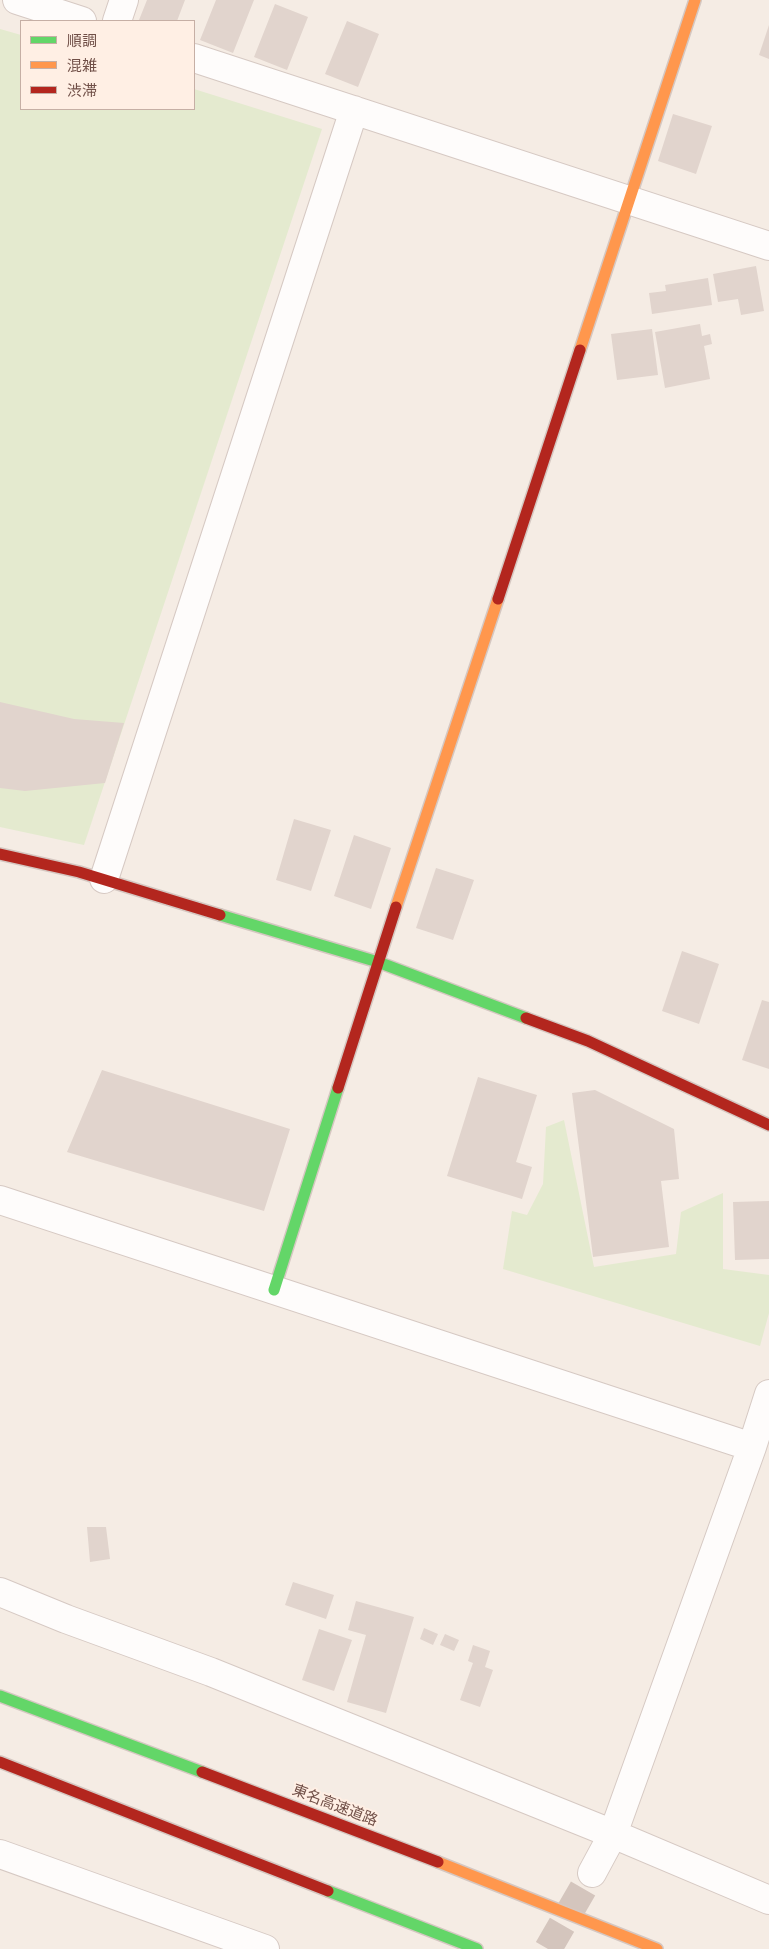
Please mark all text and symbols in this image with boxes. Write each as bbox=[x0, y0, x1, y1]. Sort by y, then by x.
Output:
legend bbox=[20, 20, 195, 110]
text: 順調 bbox=[67, 31, 97, 49]
text: 混雑 bbox=[67, 56, 97, 74]
text: 渋滞 bbox=[67, 81, 97, 99]
street label: 東名高速道路 bbox=[290, 1780, 380, 1830]

